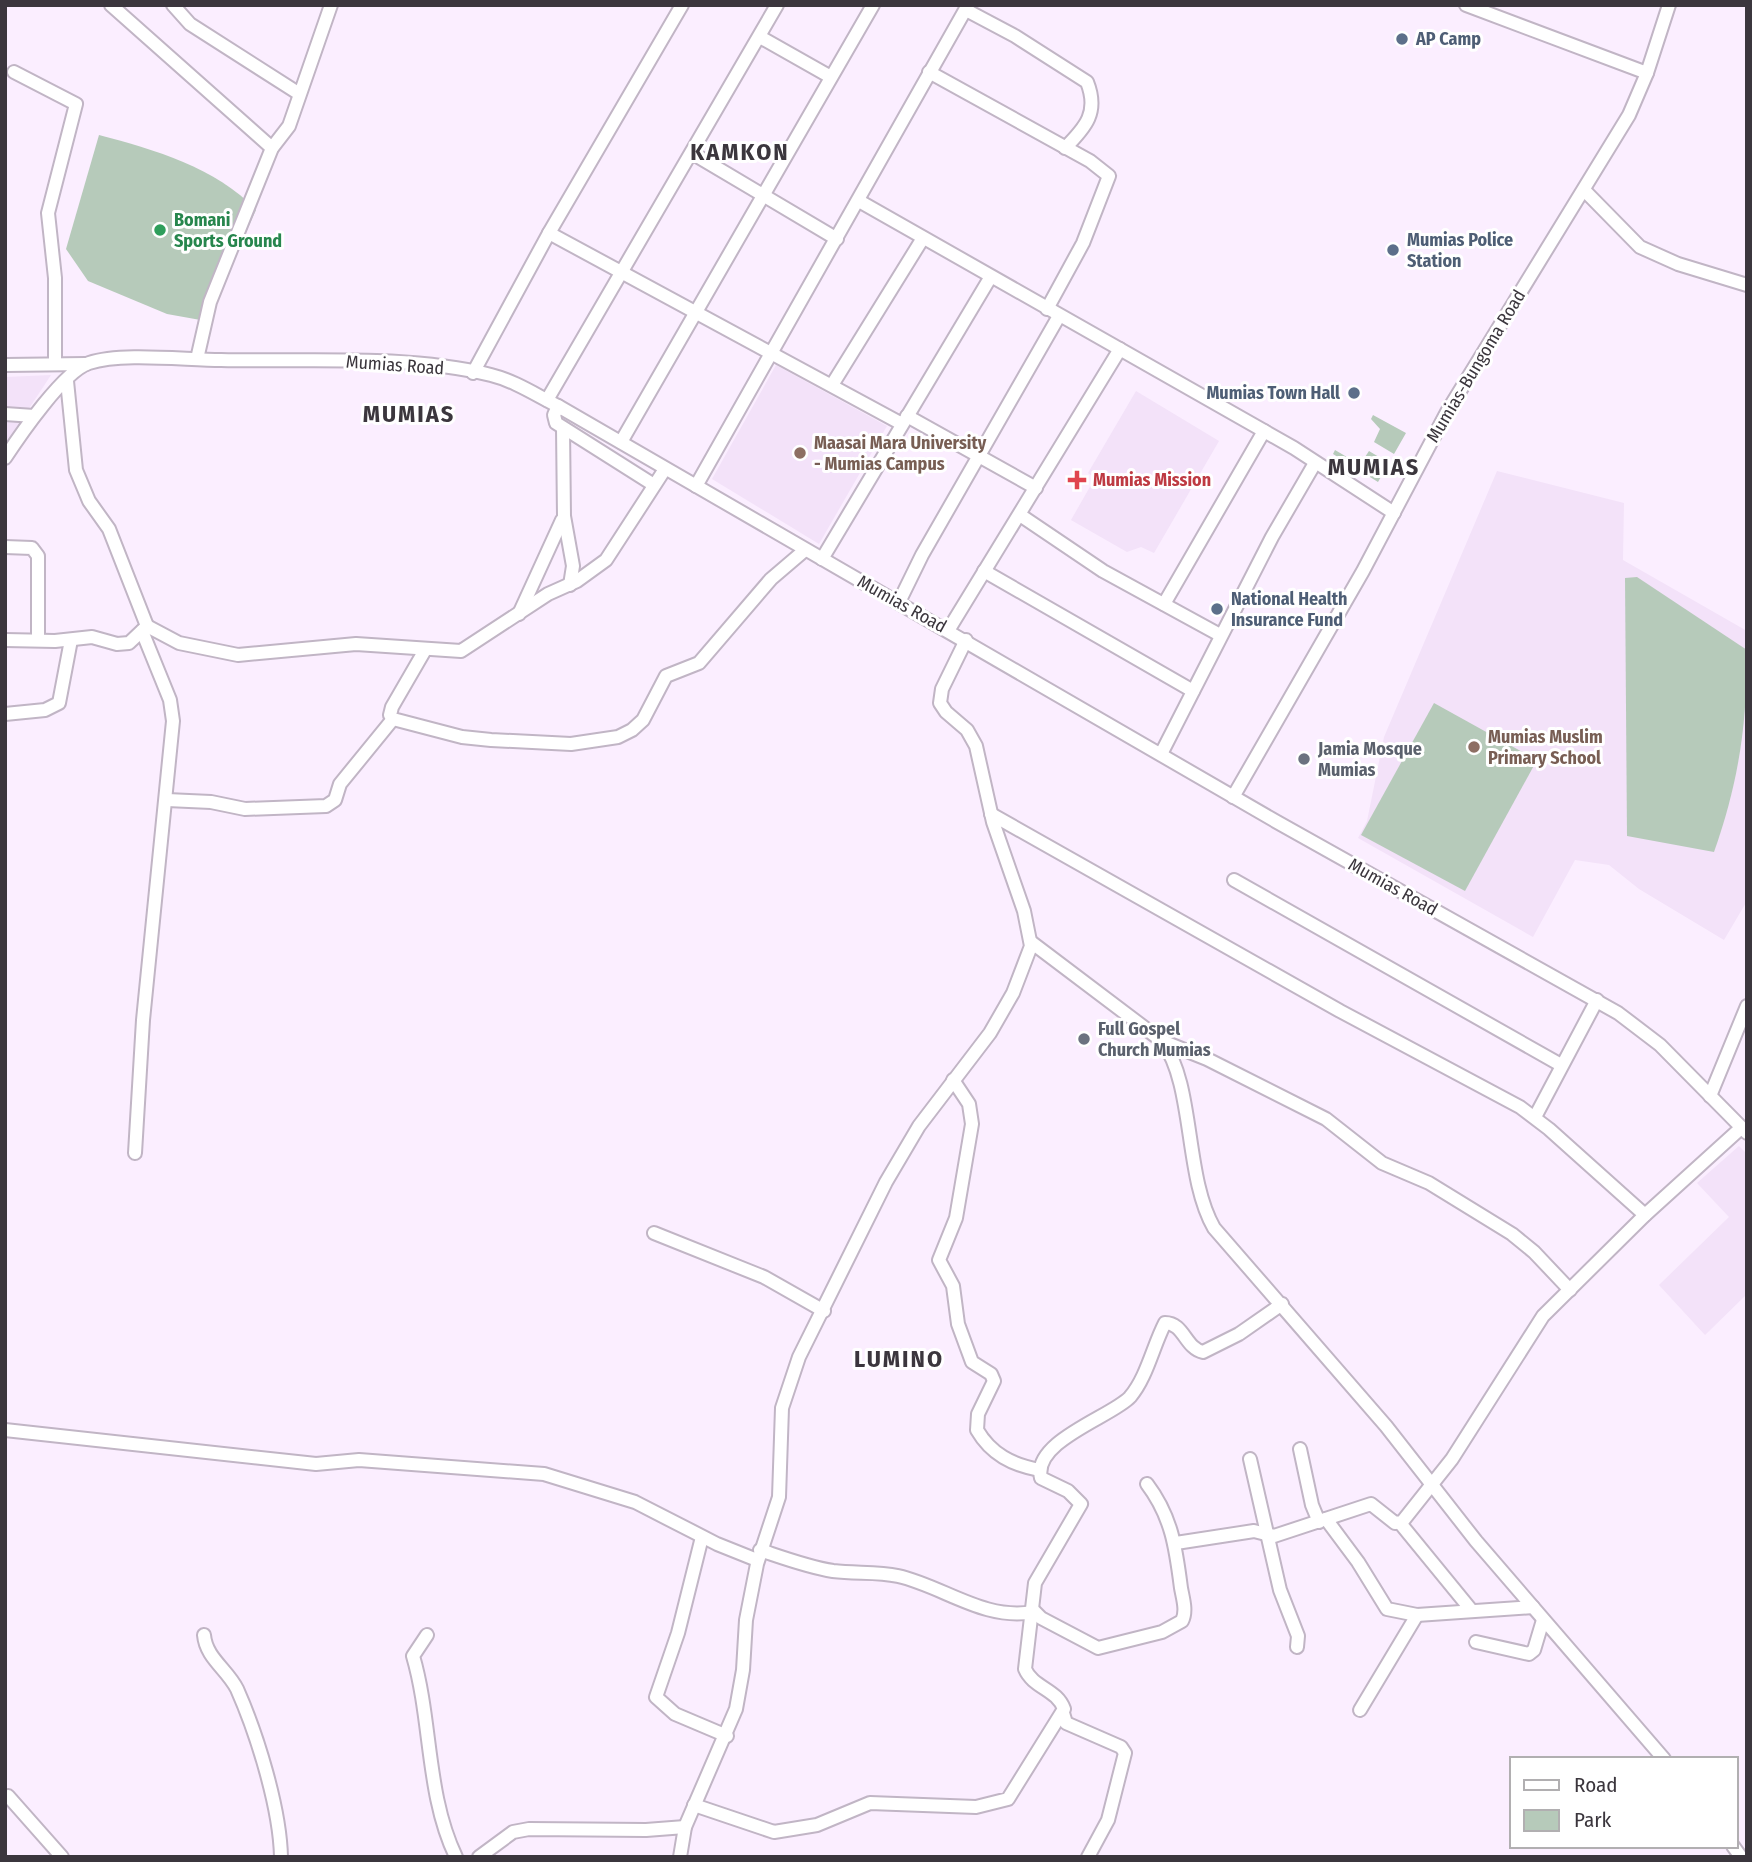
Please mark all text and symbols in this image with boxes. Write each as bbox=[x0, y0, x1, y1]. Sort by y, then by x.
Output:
place label: AP Camp bbox=[1415, 28, 1481, 50]
marker: AP Camp bbox=[1394, 31, 1410, 47]
district label: KAMKON bbox=[690, 138, 790, 166]
place label: Bomani Sports Ground bbox=[174, 209, 282, 252]
marker: Bomani Sports Ground bbox=[152, 222, 168, 238]
place label: Mumias Police Station bbox=[1407, 229, 1513, 272]
marker: Mumias Police Station bbox=[1385, 242, 1401, 258]
street label: Mumias-Bungoma Road bbox=[1422, 286, 1530, 446]
street label: Mumias Road bbox=[345, 351, 445, 379]
place label: Mumias Town Hall bbox=[1206, 382, 1340, 404]
marker: Mumias Town Hall bbox=[1346, 385, 1362, 401]
district label: MUMIAS bbox=[363, 400, 455, 428]
place label: Maasai Mara University - Mumias Campus bbox=[814, 432, 987, 475]
marker: Maasai Mara University - Mumias Campus bbox=[792, 445, 808, 461]
district label: MUMIAS bbox=[1328, 453, 1420, 481]
place label: Mumias Mission bbox=[1093, 469, 1211, 491]
marker: Mumias Mission bbox=[1067, 470, 1087, 490]
street label: Mumias Road bbox=[854, 570, 950, 638]
place label: National Health Insurance Fund bbox=[1231, 588, 1347, 631]
marker: National Health Insurance Fund bbox=[1209, 601, 1225, 617]
place label: Mumias Muslim Primary School bbox=[1488, 726, 1603, 769]
place label: Jamia Mosque Mumias bbox=[1317, 738, 1422, 781]
marker: Mumias Muslim Primary School bbox=[1466, 739, 1482, 755]
marker: Jamia Mosque Mumias bbox=[1296, 751, 1312, 767]
street label: Mumias Road bbox=[1345, 853, 1441, 921]
place label: Full Gospel Church Mumias bbox=[1098, 1018, 1211, 1061]
marker: Full Gospel Church Mumias bbox=[1076, 1031, 1092, 1047]
district label: LUMINO bbox=[854, 1345, 944, 1373]
legend bbox=[1510, 1757, 1738, 1848]
text: Road bbox=[1574, 1772, 1618, 1798]
text: Park bbox=[1574, 1807, 1612, 1833]

